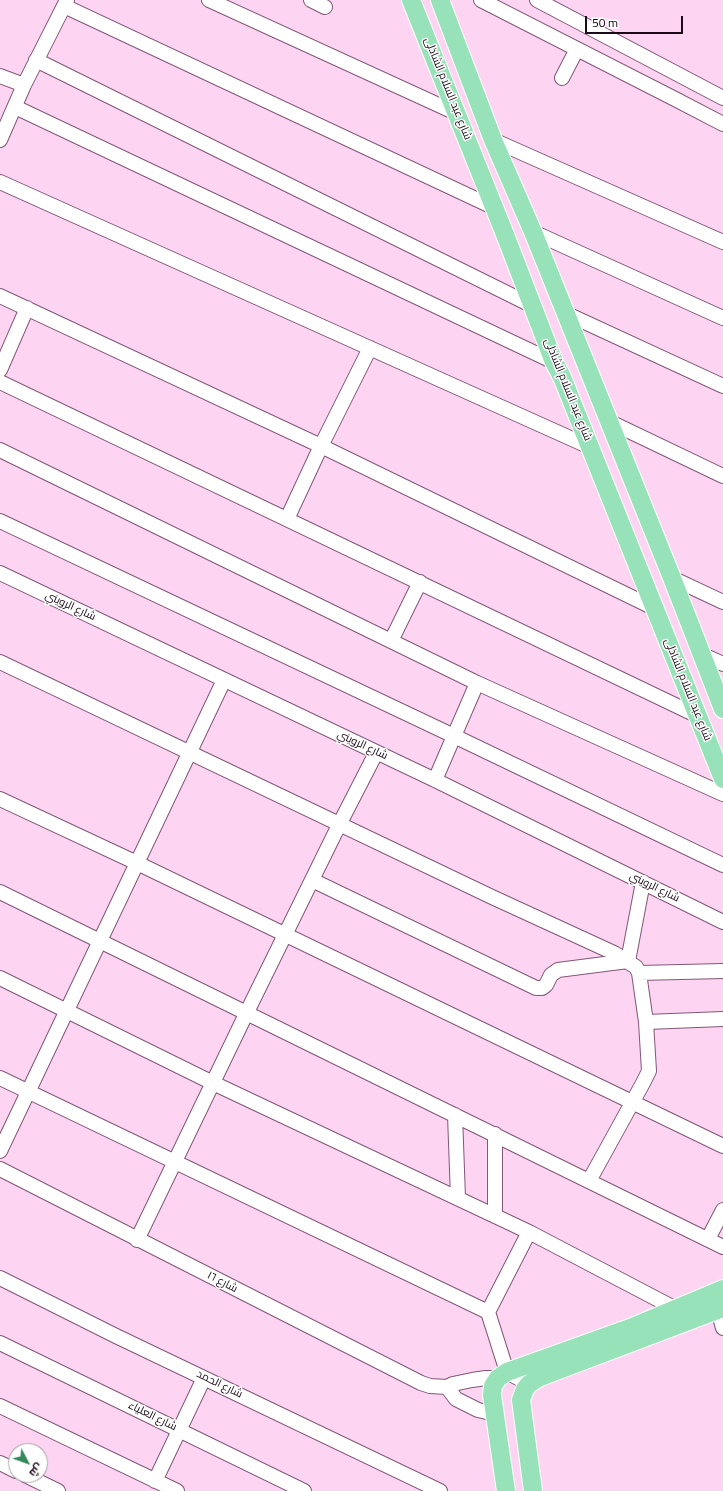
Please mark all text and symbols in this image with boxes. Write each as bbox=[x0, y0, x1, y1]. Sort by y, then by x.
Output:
scale bar bbox=[587, 8, 685, 34]
text: 50 m bbox=[592, 11, 618, 34]
street label: شارع عبد السلام الشاذلى bbox=[420, 36, 474, 142]
street label: شارع عبد السلام الشاذلى bbox=[540, 337, 594, 443]
street label: شارع الرويني bbox=[43, 590, 97, 624]
street label: شارع عبد السلام الشاذلى bbox=[660, 637, 714, 743]
street label: شارع الرويني bbox=[335, 729, 389, 763]
street label: شارع الرويني bbox=[627, 870, 681, 906]
street label: شارع ١٦ bbox=[205, 1270, 239, 1296]
street label: شارع الحمد bbox=[194, 1368, 244, 1402]
street label: شارع العلياء bbox=[125, 1400, 179, 1434]
north arrow bbox=[8, 1443, 48, 1483]
text: ش bbox=[24, 1458, 48, 1482]

